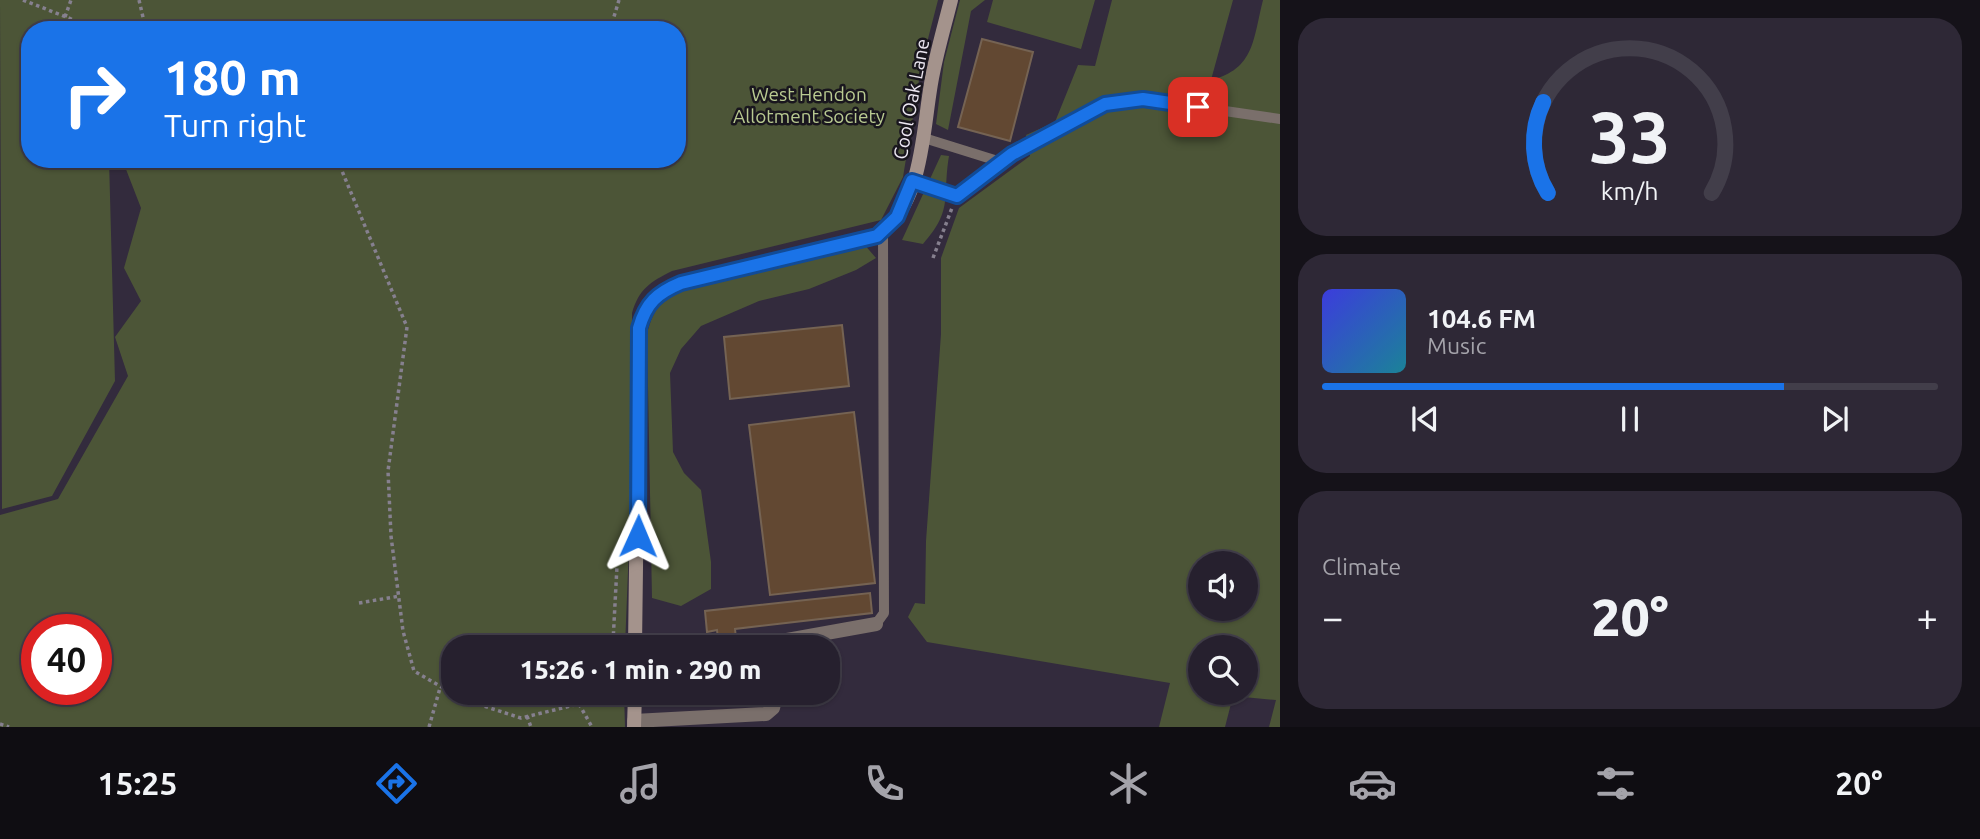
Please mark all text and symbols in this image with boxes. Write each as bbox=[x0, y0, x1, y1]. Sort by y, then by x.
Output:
street label: Cool Oak Lane bbox=[889, 37, 933, 161]
icon: right bbox=[49, 49, 140, 140]
text: 180 m bbox=[164, 49, 301, 104]
pin bbox=[1168, 77, 1228, 137]
park label: West Hendon Allotment Society bbox=[733, 83, 885, 127]
icon: arrive bbox=[1179, 88, 1217, 126]
text: 33 bbox=[1589, 96, 1671, 178]
text: Turn right bbox=[164, 107, 306, 143]
text: km/h bbox=[1601, 177, 1659, 205]
text: 104.6 FM bbox=[1427, 304, 1536, 333]
text: Music bbox=[1427, 333, 1486, 358]
icon: previous bbox=[1406, 400, 1444, 438]
icon: pause bbox=[1611, 400, 1649, 438]
icon: next bbox=[1816, 400, 1854, 438]
position arrow bbox=[601, 499, 675, 573]
map controls bbox=[1188, 551, 1258, 705]
button: sound bbox=[1188, 551, 1258, 621]
text: Climate bbox=[1322, 554, 1401, 579]
text: 20° bbox=[1591, 588, 1669, 646]
text: − bbox=[1322, 596, 1343, 638]
text: + bbox=[1917, 596, 1938, 638]
speed limit sign: 40 bbox=[21, 614, 112, 705]
button: search bbox=[1188, 635, 1258, 705]
text: 15:26 · 1 min · 290 m bbox=[520, 655, 761, 684]
icon: directions bbox=[372, 759, 421, 808]
icon: music bbox=[616, 759, 665, 808]
icon: phone bbox=[860, 759, 909, 808]
icon: climate bbox=[1104, 759, 1153, 808]
icon: car bbox=[1348, 759, 1397, 808]
icon: filters bbox=[1591, 759, 1640, 808]
text: 15:25 bbox=[97, 765, 177, 801]
text: 20° bbox=[1835, 765, 1883, 801]

